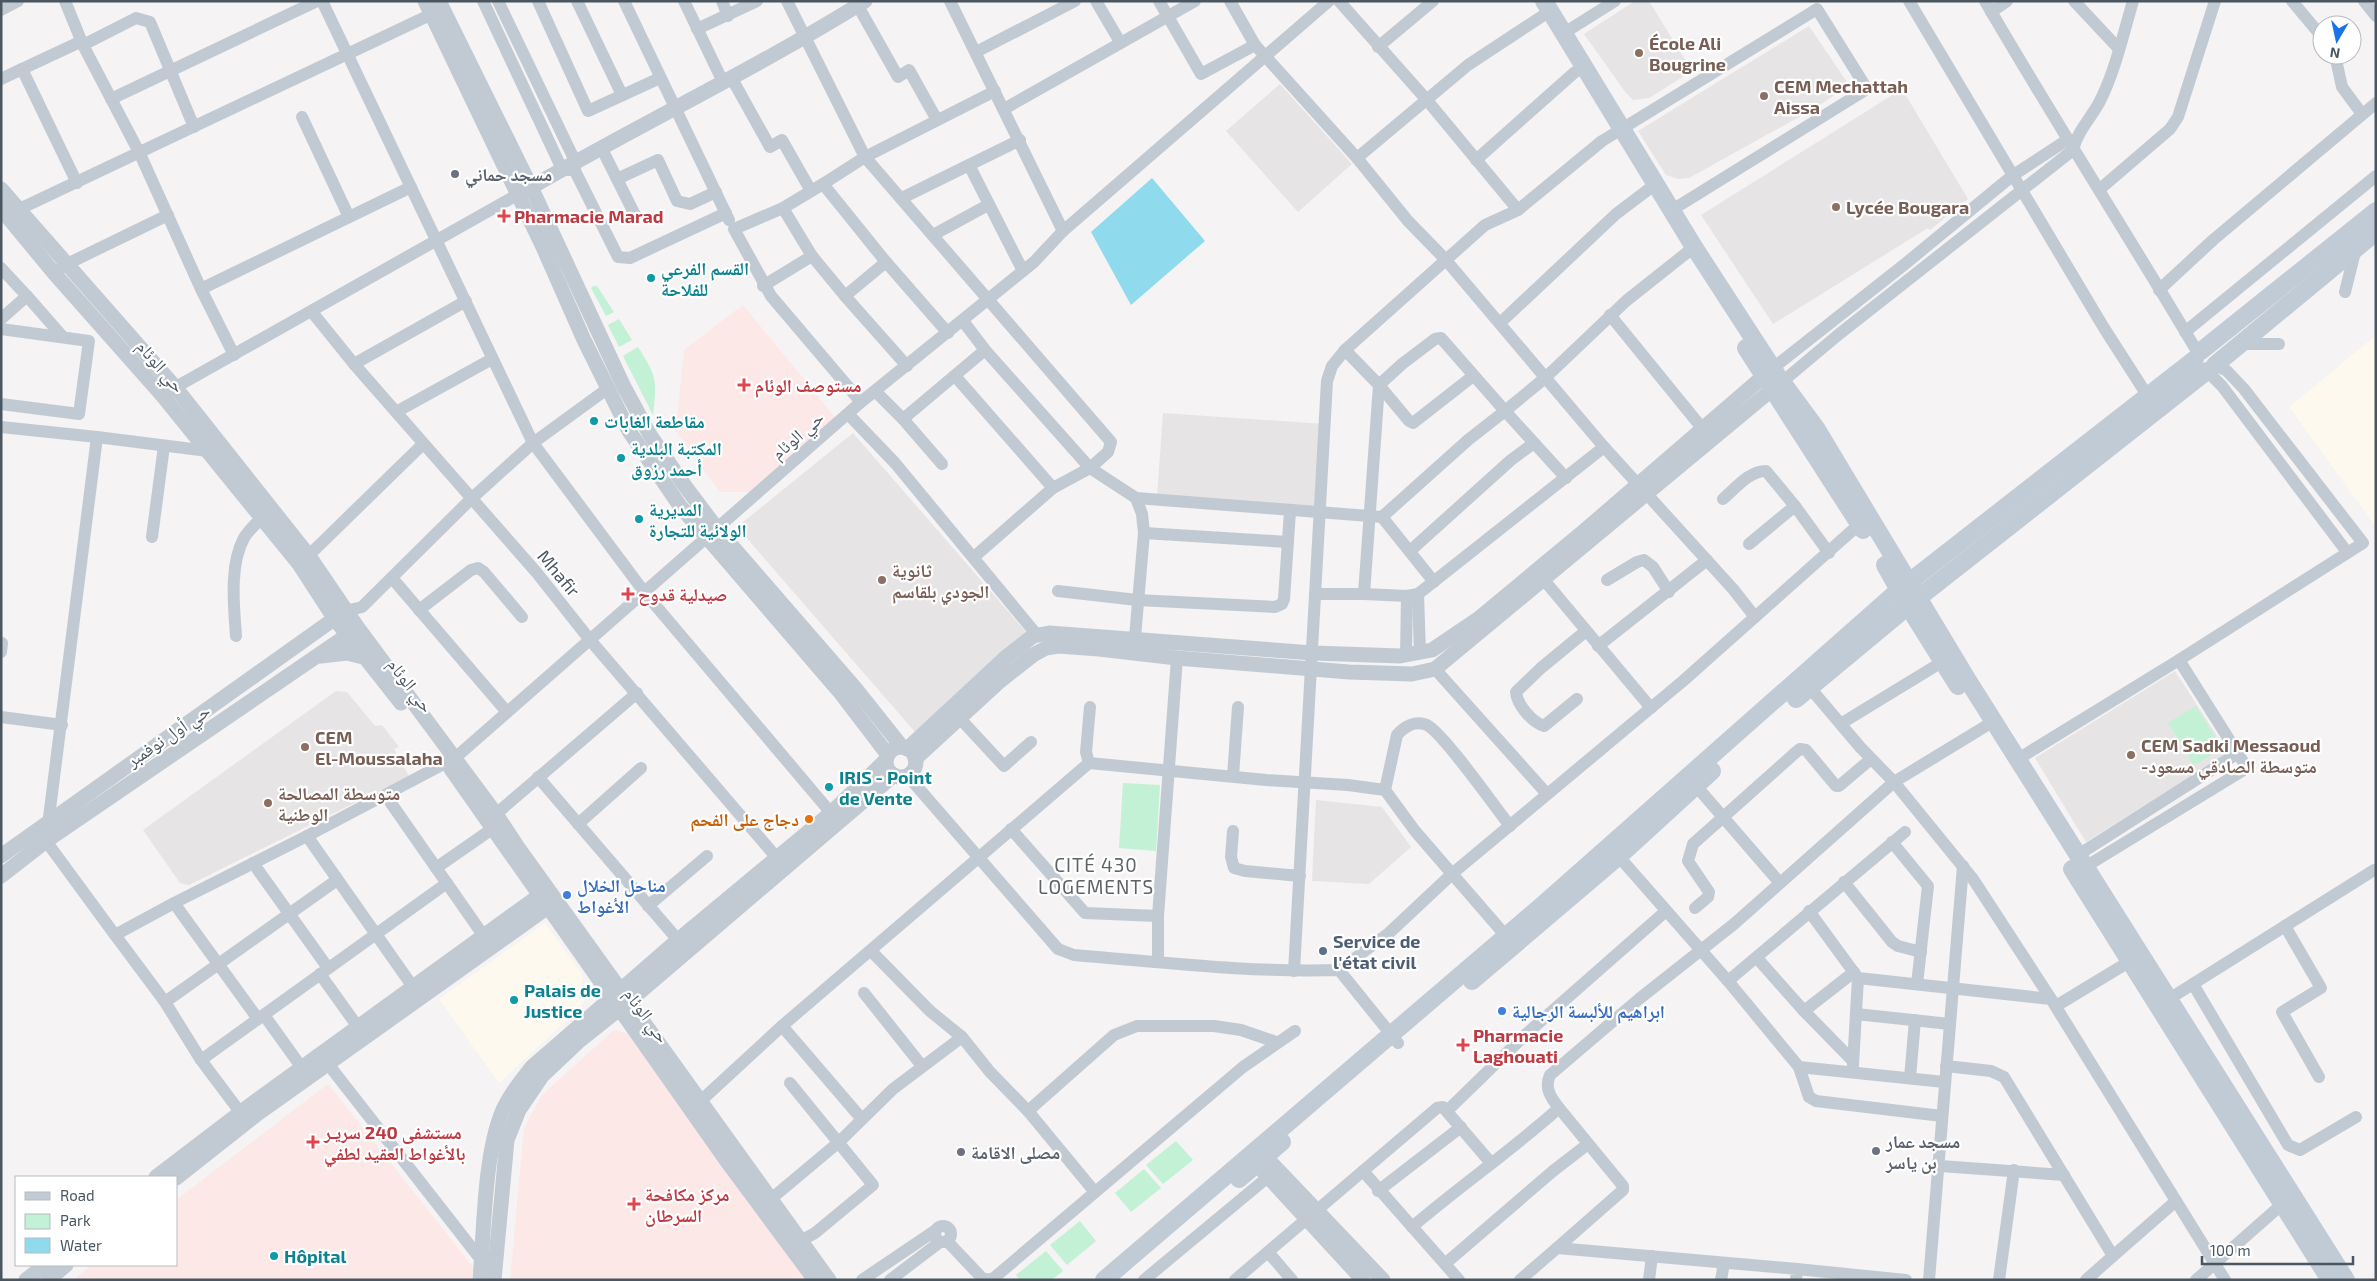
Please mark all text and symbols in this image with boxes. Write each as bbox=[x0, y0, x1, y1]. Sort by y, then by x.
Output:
north arrow bbox=[2312, 15, 2362, 65]
place label: École Ali Bougrine bbox=[1649, 32, 1726, 75]
text: N bbox=[2329, 44, 2341, 63]
marker: École Ali Bougrine bbox=[1633, 47, 1645, 59]
place label: CEM Mechattah Aissa bbox=[1774, 75, 1908, 118]
marker: CEM Mechattah Aissa bbox=[1758, 90, 1770, 102]
place label: مسجد حماني bbox=[465, 163, 552, 189]
marker: مسجد حماني bbox=[449, 168, 461, 180]
place label: Lycée Bougara bbox=[1846, 196, 1969, 218]
marker: Lycée Bougara bbox=[1830, 201, 1842, 213]
place label: Pharmacie Marad bbox=[514, 205, 664, 227]
marker: Pharmacie Marad bbox=[498, 210, 510, 222]
place label: القسم الفرعي للفلاحة bbox=[661, 257, 749, 300]
marker: القسم الفرعي للفلاحة bbox=[645, 272, 657, 284]
street label: حي الوئام bbox=[129, 335, 190, 400]
place label: مستوصف الوئام bbox=[755, 374, 861, 398]
marker: مستوصف الوئام bbox=[737, 378, 751, 392]
street label: حي الوئام bbox=[766, 406, 831, 467]
place label: مقاطعة الغابات bbox=[604, 410, 705, 433]
marker: مقاطعة الغابات bbox=[588, 415, 600, 427]
place label: المكتبة البلدية أحمد رزوق bbox=[631, 437, 722, 481]
marker: المكتبة البلدية أحمد رزوق bbox=[615, 452, 627, 464]
place label: المديرية الولائية للتجارة bbox=[649, 498, 747, 541]
marker: المديرية الولائية للتجارة bbox=[633, 513, 645, 525]
street label: Mhafir bbox=[533, 545, 585, 601]
place label: ثانوية الجودي بلقاسم bbox=[892, 559, 989, 606]
marker: ثانوية الجودي بلقاسم bbox=[876, 574, 888, 586]
place label: صيدلية قدوح bbox=[638, 583, 727, 606]
marker: صيدلية قدوح bbox=[622, 588, 634, 600]
street label: حي الوئام bbox=[380, 653, 439, 719]
street label: حي أول نوفمبر bbox=[121, 699, 217, 775]
place label: CEM El-Moussalaha bbox=[315, 726, 443, 769]
place label: CEM Sadki Messaoud -متوسطة الصادقي مسعود bbox=[2141, 734, 2321, 781]
marker: CEM El-Moussalaha bbox=[299, 741, 311, 753]
marker: CEM Sadki Messaoud -متوسطة الصادقي مسعود bbox=[2125, 749, 2137, 761]
place label: IRIS - Point de Vente bbox=[839, 766, 932, 809]
marker: IRIS - Point de Vente bbox=[823, 781, 835, 793]
place label: متوسطة المصالحة الوطنية bbox=[278, 782, 400, 825]
marker: متوسطة المصالحة الوطنية bbox=[262, 797, 274, 809]
place label: دجاج على الفحم bbox=[690, 808, 799, 832]
marker: دجاج على الفحم bbox=[803, 813, 815, 825]
district label: CITÉ 430 LOGEMENTS bbox=[1038, 853, 1154, 898]
place label: مناحل الخلال الأغواط bbox=[577, 874, 666, 917]
marker: مناحل الخلال الأغواط bbox=[561, 889, 573, 901]
place label: Service de l'état civil bbox=[1333, 930, 1421, 973]
marker: Service de l'état civil bbox=[1317, 945, 1329, 957]
place label: Palais de Justice bbox=[524, 979, 601, 1022]
street label: حي الوئام bbox=[616, 983, 674, 1050]
marker: Palais de Justice bbox=[508, 994, 520, 1006]
place label: ابراهيم للألبسة الرجالية bbox=[1512, 1000, 1665, 1024]
marker: ابراهيم للألبسة الرجالية bbox=[1496, 1005, 1508, 1017]
place label: Pharmacie Laghouati bbox=[1473, 1024, 1563, 1067]
marker: Pharmacie Laghouati bbox=[1457, 1039, 1469, 1051]
place label: مستشفى 240 سريـر بالأغواط العقيد لطفي bbox=[323, 1121, 465, 1168]
place label: مسجد عمار بن ياسر bbox=[1885, 1130, 1960, 1174]
marker: مستشفى 240 سريـر بالأغواط العقيد لطفي bbox=[306, 1135, 320, 1149]
place label: مصلى الاقامة bbox=[971, 1141, 1060, 1164]
marker: مسجد عمار بن ياسر bbox=[1870, 1145, 1882, 1157]
marker: مصلى الاقامة bbox=[955, 1146, 967, 1158]
legend bbox=[15, 1176, 178, 1266]
place label: مركز مكافحة السرطان bbox=[645, 1183, 730, 1227]
text: Road bbox=[60, 1186, 95, 1204]
marker: مركز مكافحة السرطان bbox=[627, 1197, 641, 1211]
text: Park bbox=[60, 1211, 91, 1229]
scale bar bbox=[2202, 1234, 2353, 1266]
text: Water bbox=[60, 1236, 102, 1254]
text: 100 m bbox=[2210, 1241, 2251, 1259]
place label: Hôpital bbox=[284, 1245, 346, 1267]
marker: Hôpital bbox=[268, 1250, 280, 1262]

